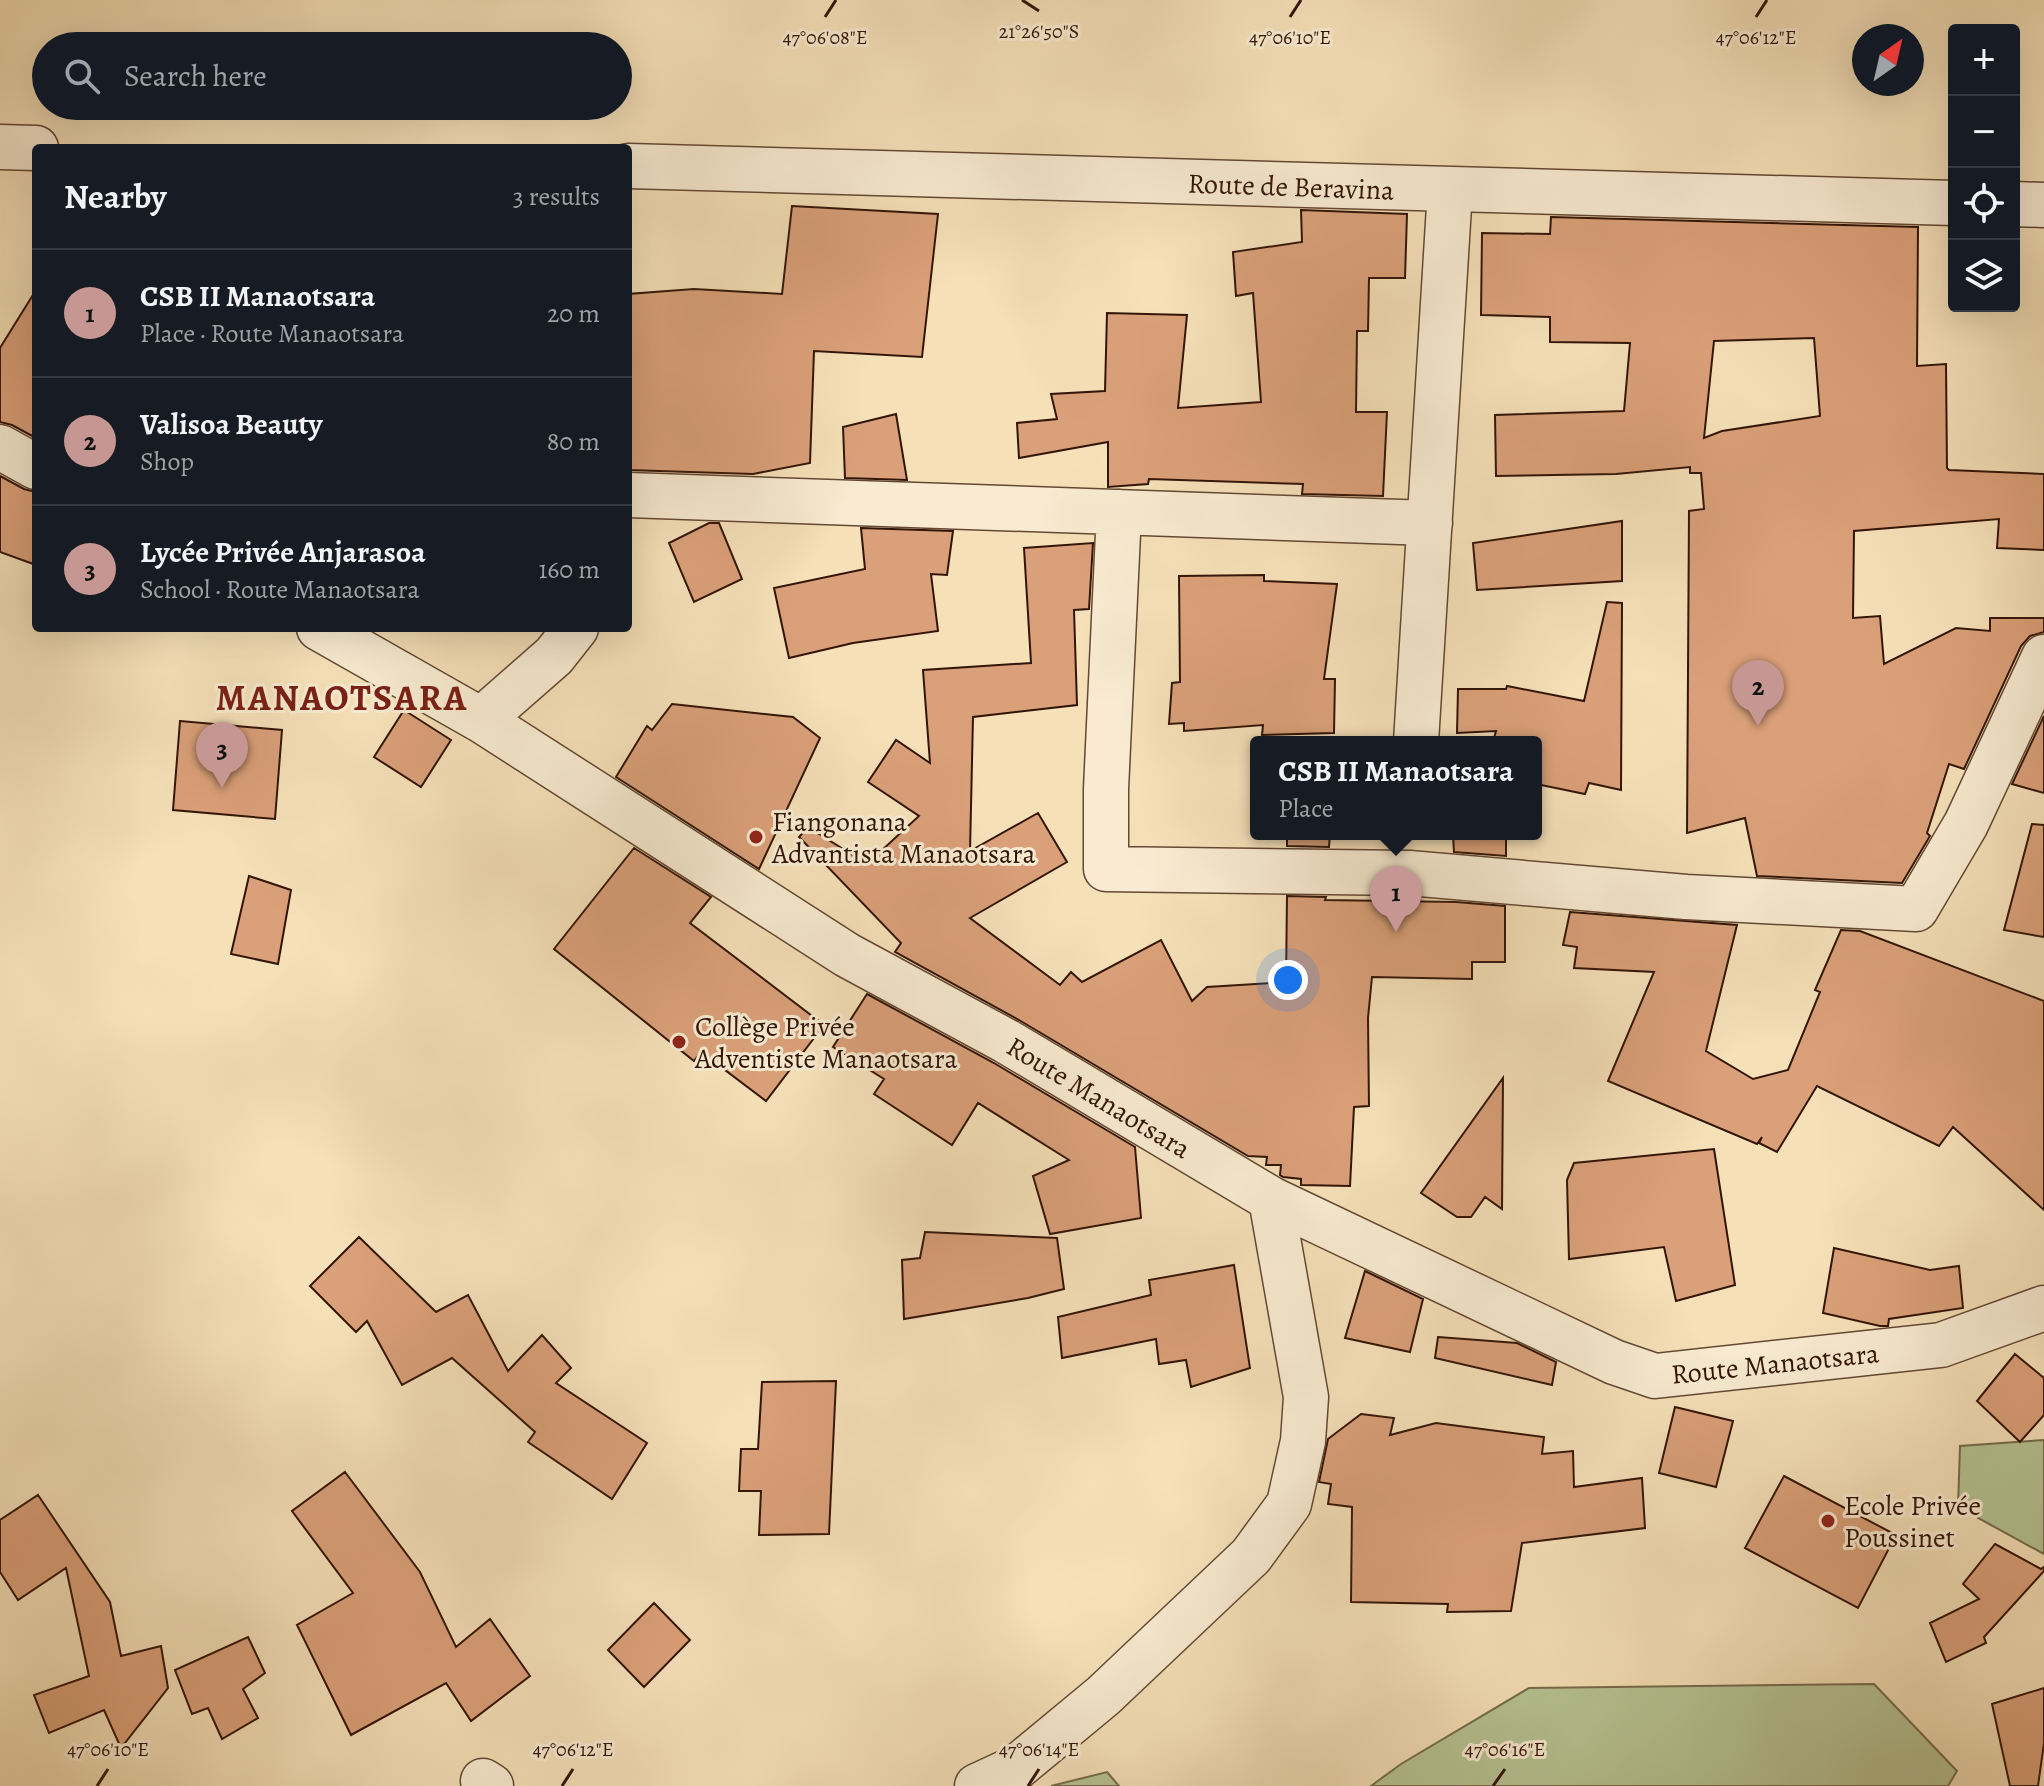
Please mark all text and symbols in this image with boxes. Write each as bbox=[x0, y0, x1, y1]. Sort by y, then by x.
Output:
text: 21°26'50"S bbox=[999, 18, 1079, 45]
text: 47°06'08"E bbox=[782, 24, 868, 51]
text: 47°06'10"E bbox=[1249, 24, 1331, 51]
text: 47°06'12"E bbox=[1715, 24, 1797, 51]
north arrow bbox=[1852, 24, 1924, 96]
map controls bbox=[1948, 24, 2020, 312]
button: + bbox=[1948, 24, 2020, 96]
search box bbox=[32, 32, 632, 120]
icon: search bbox=[60, 54, 104, 98]
text: Search here bbox=[124, 56, 267, 96]
button: − bbox=[1948, 96, 2020, 168]
street label: Route de Beravina bbox=[1187, 164, 1395, 210]
button: locate bbox=[1948, 168, 2020, 240]
text: Nearby bbox=[64, 173, 167, 220]
text: 3 results bbox=[513, 179, 600, 214]
button: layers bbox=[1948, 240, 2020, 312]
text: CSB II Manaotsara bbox=[140, 276, 375, 316]
text: 1 bbox=[85, 296, 95, 331]
text: 20 m bbox=[547, 296, 600, 331]
text: Place · Route Manaotsara bbox=[140, 316, 404, 351]
text: Valisoa Beauty bbox=[140, 404, 322, 444]
text: 2 bbox=[84, 424, 96, 459]
text: 80 m bbox=[547, 424, 600, 459]
text: Shop bbox=[140, 444, 194, 479]
text: Lycée Privée Anjarasoa bbox=[140, 532, 426, 572]
text: 3 bbox=[84, 552, 96, 587]
text: 160 m bbox=[538, 552, 600, 587]
text: School · Route Manaotsara bbox=[140, 572, 420, 607]
pin: 2 bbox=[1732, 660, 1784, 726]
district label: MANAOTSARA bbox=[216, 673, 468, 722]
pin: 3 bbox=[196, 722, 248, 788]
popup bbox=[1250, 736, 1542, 840]
text: CSB II Manaotsara bbox=[1278, 751, 1514, 791]
text: Place bbox=[1278, 791, 1333, 826]
place label: Fiangonana Advantista Manaotsara bbox=[771, 803, 1035, 873]
marker: Fiangonana Advantista Manaotsara bbox=[747, 828, 765, 846]
pin: 1 bbox=[1370, 866, 1422, 932]
your location bbox=[1268, 960, 1308, 1000]
place label: Collège Privée Adventiste Manaotsara bbox=[694, 1008, 957, 1078]
street label: Route Manaotsara bbox=[999, 1028, 1198, 1168]
marker: Collège Privée Adventiste Manaotsara bbox=[670, 1033, 688, 1051]
street label: Route Manaotsara bbox=[1669, 1334, 1881, 1394]
place label: Ecole Privée Poussinet bbox=[1844, 1487, 1981, 1557]
marker: Ecole Privée Poussinet bbox=[1819, 1512, 1837, 1530]
text: 47°06'10"E bbox=[67, 1736, 149, 1763]
text: 47°06'12"E bbox=[532, 1736, 614, 1763]
text: 47°06'14"E bbox=[999, 1736, 1079, 1763]
text: 47°06'16"E bbox=[1465, 1736, 1545, 1763]

